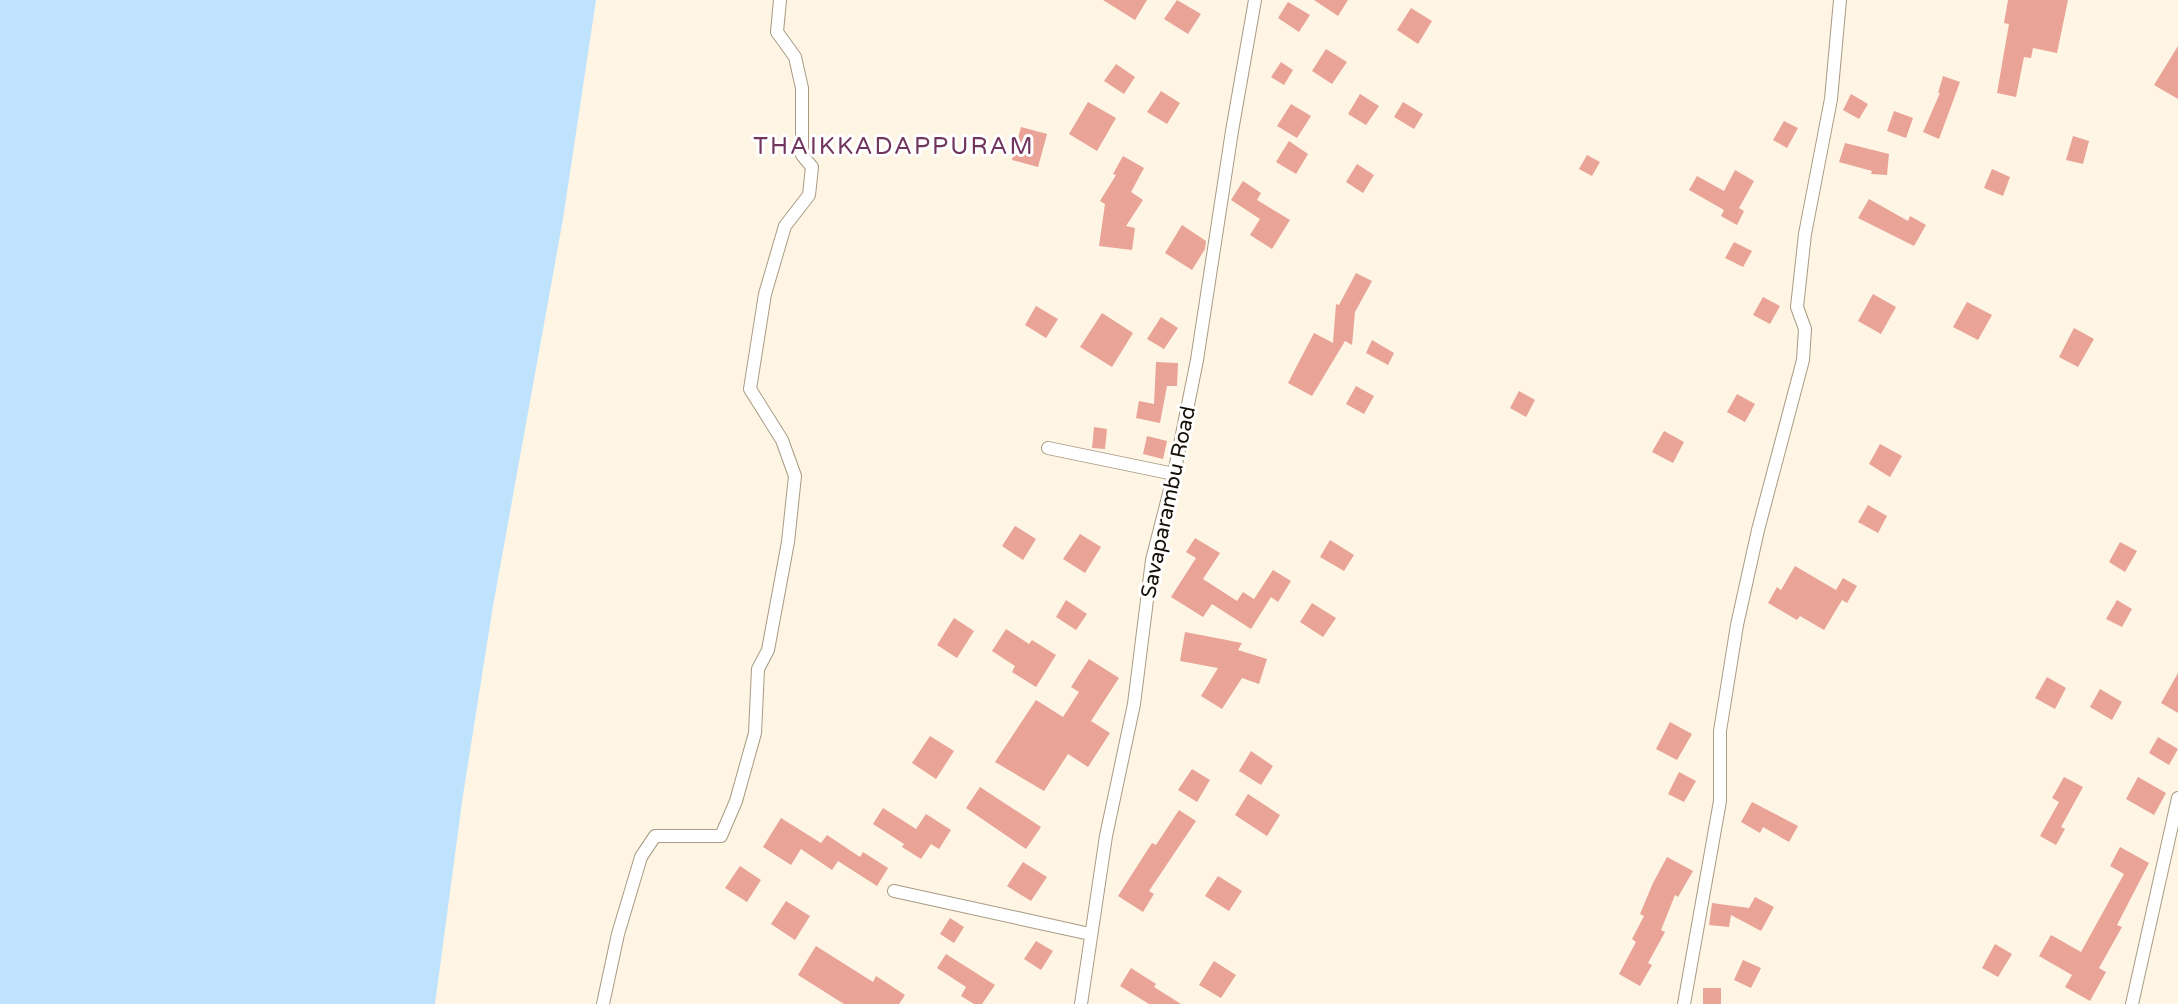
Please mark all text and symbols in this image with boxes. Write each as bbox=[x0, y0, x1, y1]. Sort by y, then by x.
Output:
district label: THAIKKADAPPURAM bbox=[753, 132, 1035, 161]
street label: Savaparambu Road bbox=[1136, 404, 1201, 600]

